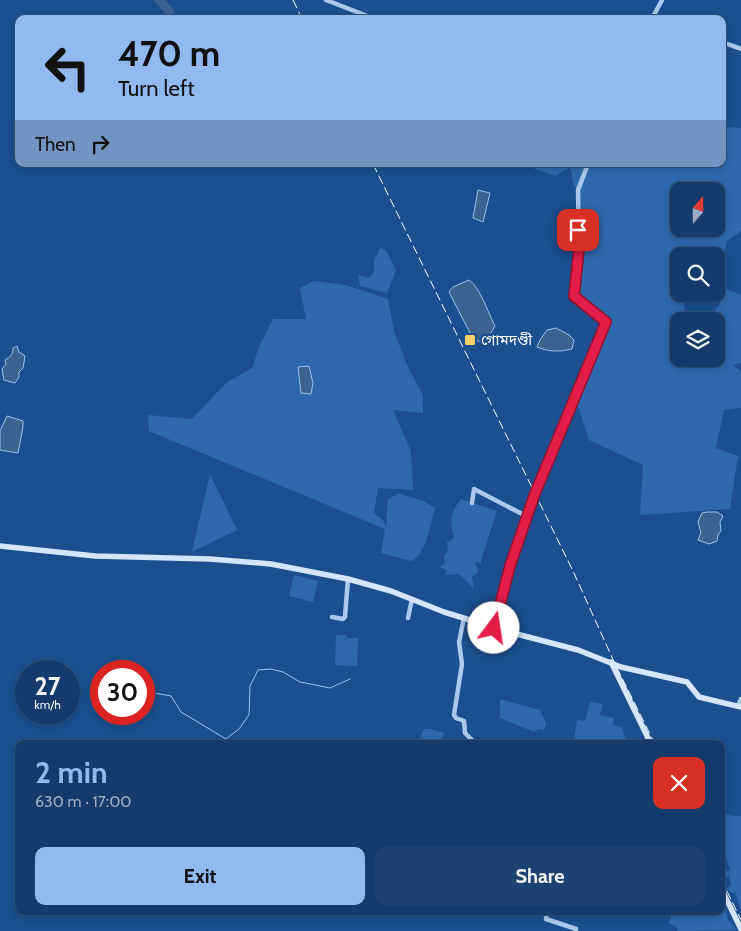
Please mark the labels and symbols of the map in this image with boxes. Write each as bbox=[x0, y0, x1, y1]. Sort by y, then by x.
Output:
north arrow bbox=[670, 182, 725, 238]
pin bbox=[557, 209, 599, 251]
place label: গোমদণ্ডী bbox=[481, 331, 533, 349]
marker: গোমদণ্ডী bbox=[463, 333, 477, 347]
position arrow bbox=[467, 601, 519, 653]
speed limit sign: 30 bbox=[90, 660, 155, 725]

